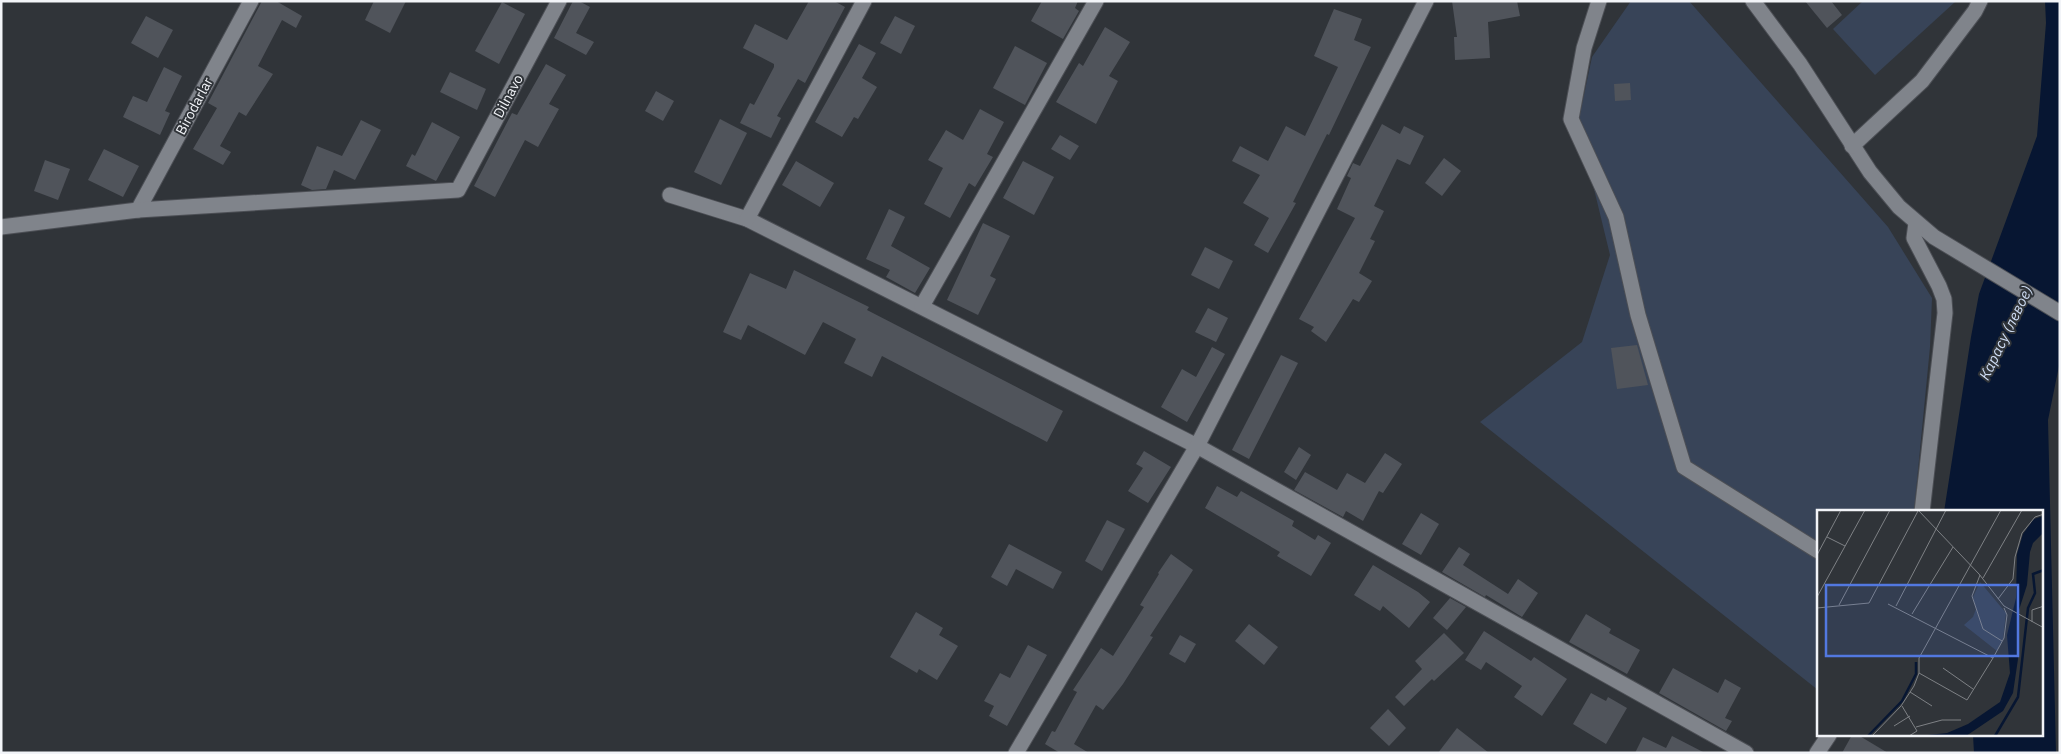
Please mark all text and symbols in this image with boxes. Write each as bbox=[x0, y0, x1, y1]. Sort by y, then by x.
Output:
street label: Dilnavo bbox=[489, 71, 527, 121]
street label: Birodarlar bbox=[171, 74, 217, 138]
water label: Карасу (левое) bbox=[1975, 282, 2037, 383]
inset map bbox=[1817, 510, 2044, 736]

